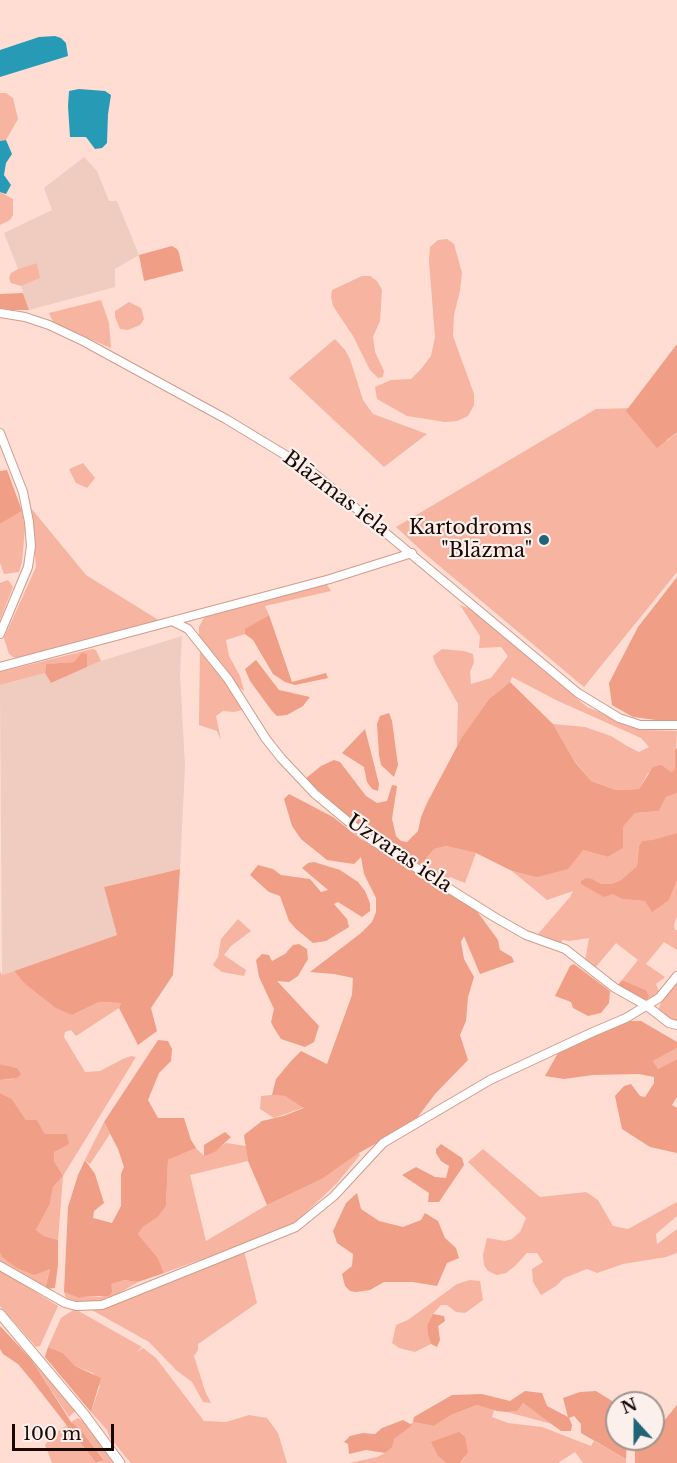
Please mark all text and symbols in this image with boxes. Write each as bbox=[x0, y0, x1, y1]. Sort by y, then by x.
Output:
street label: Blāzmas iela bbox=[278, 446, 394, 542]
place label: Kartodroms "Blāzma" bbox=[409, 516, 532, 563]
marker: Kartodroms "Blāzma" bbox=[537, 533, 551, 547]
street label: Uzvaras iela bbox=[342, 810, 456, 898]
north arrow bbox=[605, 1391, 665, 1451]
text: N bbox=[619, 1394, 640, 1418]
scale bar bbox=[15, 1412, 117, 1450]
text: 100 m bbox=[23, 1423, 81, 1445]

